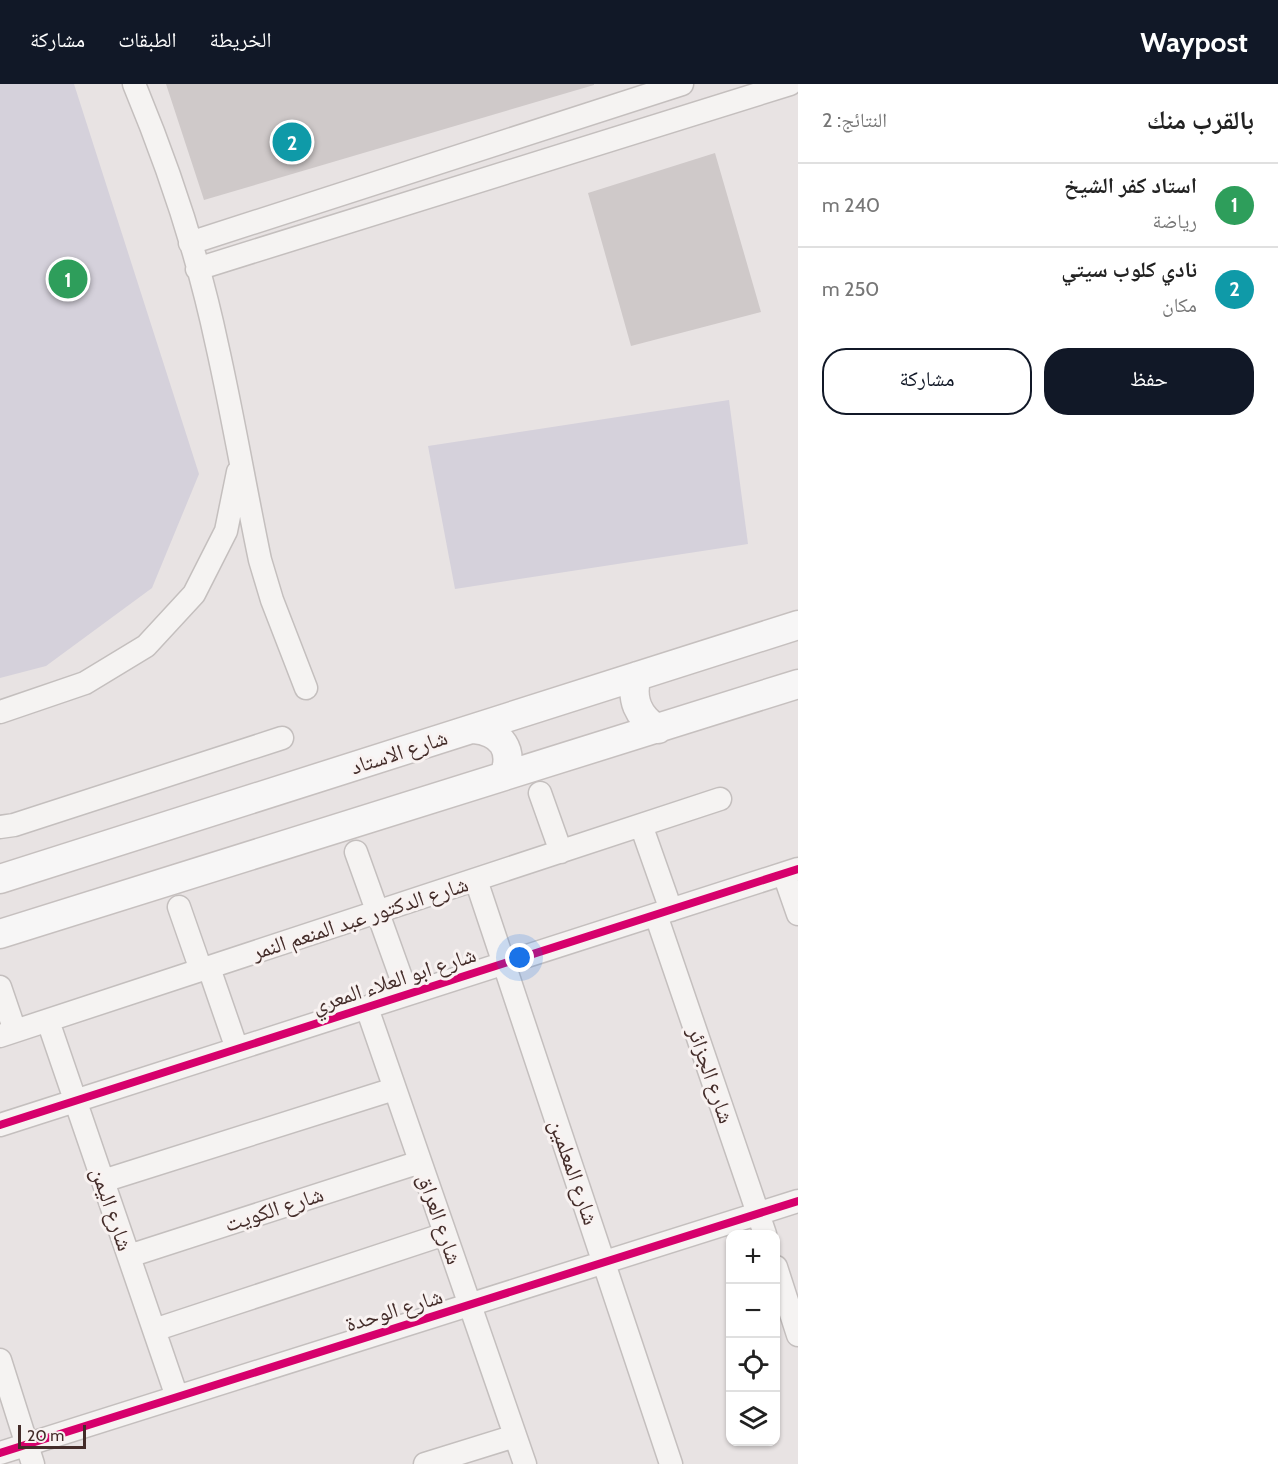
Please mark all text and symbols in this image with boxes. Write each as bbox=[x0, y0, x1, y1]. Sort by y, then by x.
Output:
text: Waypost bbox=[1140, 25, 1248, 59]
text: مشاركة bbox=[30, 27, 85, 52]
text: الطبقات bbox=[118, 27, 177, 52]
text: الخريطة bbox=[210, 27, 271, 52]
text: بالقرب منك bbox=[1147, 104, 1254, 136]
text: النتائج: 2 bbox=[822, 108, 887, 132]
pin: 2 bbox=[272, 120, 312, 164]
text: استاد كفر الشيخ bbox=[1064, 172, 1197, 199]
text: 240 m bbox=[822, 193, 880, 217]
text: 1 bbox=[1231, 193, 1238, 217]
text: رياضة bbox=[1153, 209, 1197, 233]
pin: 1 bbox=[48, 256, 88, 302]
text: نادي كلوب سيتي bbox=[1061, 256, 1197, 283]
text: 250 m bbox=[822, 277, 879, 301]
text: 2 bbox=[1229, 277, 1240, 301]
text: مكان bbox=[1162, 293, 1197, 317]
button: مشاركة bbox=[822, 348, 1032, 415]
button: حفظ bbox=[1044, 348, 1254, 415]
street label: شارع الاستاد bbox=[347, 724, 451, 780]
street label: شارع الدكتور عبد المنعم النمر bbox=[247, 870, 472, 967]
street label: شارع ابو العلاء المعري bbox=[309, 941, 481, 1023]
your location bbox=[505, 943, 534, 972]
street label: شارع الجزائر bbox=[682, 1022, 740, 1127]
street label: شارع المعلمين bbox=[543, 1116, 605, 1228]
street label: شارع اليمن bbox=[85, 1164, 139, 1254]
street label: شارع العراق bbox=[412, 1170, 468, 1268]
street label: شارع الكويت bbox=[221, 1180, 327, 1238]
map controls bbox=[726, 1230, 780, 1446]
button: + bbox=[726, 1230, 780, 1284]
street label: شارع الوحدة bbox=[342, 1282, 446, 1338]
button: − bbox=[726, 1284, 780, 1338]
button: locate bbox=[726, 1338, 780, 1392]
button: layers bbox=[726, 1392, 780, 1446]
scale bar bbox=[18, 1422, 86, 1450]
text: 20 m bbox=[27, 1426, 64, 1445]

